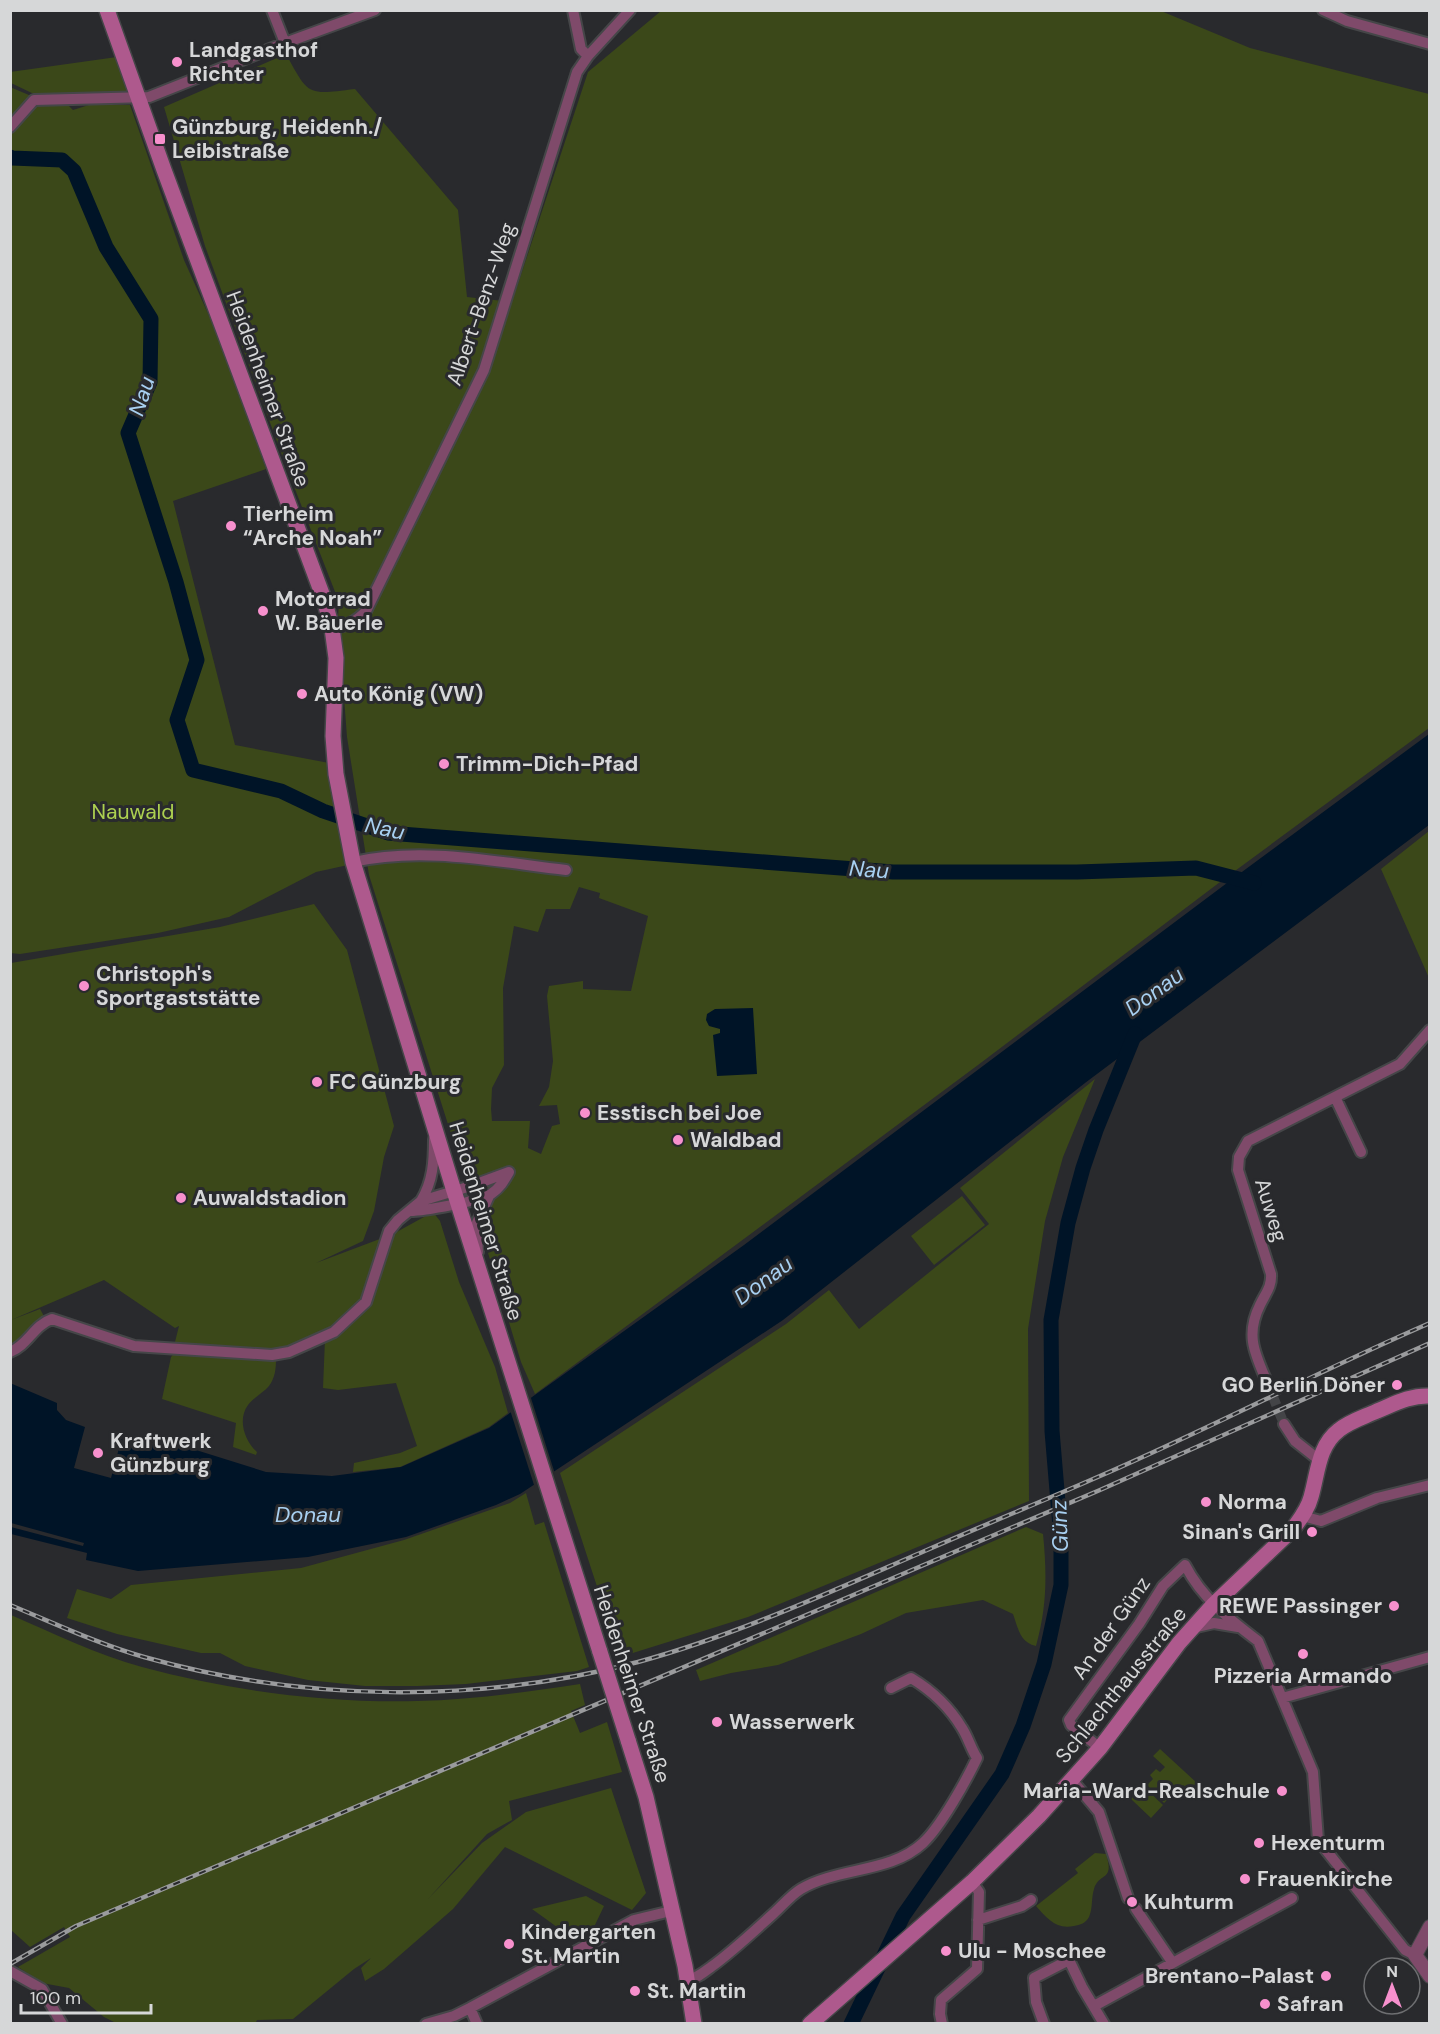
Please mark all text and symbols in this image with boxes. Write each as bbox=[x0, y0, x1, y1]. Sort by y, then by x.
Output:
place label: Landgasthof Richter bbox=[189, 36, 318, 88]
marker: Landgasthof Richter bbox=[170, 55, 184, 69]
place label: Günzburg, Heidenh./ Leibistraße bbox=[172, 113, 382, 165]
marker: Günzburg, Heidenh./ Leibistraße bbox=[153, 132, 167, 146]
street label: Albert-Benz-Weg bbox=[440, 218, 522, 389]
street label: Heidenheimer Straße bbox=[220, 287, 317, 491]
water label: Nau bbox=[122, 372, 162, 420]
place label: Tierheim “Arche Noah” bbox=[243, 500, 382, 552]
marker: Tierheim “Arche Noah” bbox=[224, 519, 238, 533]
place label: Motorrad W. Bäuerle bbox=[275, 585, 383, 637]
marker: Motorrad W. Bäuerle bbox=[256, 604, 270, 618]
place label: Auto König (VW) bbox=[314, 680, 483, 708]
marker: Auto König (VW) bbox=[295, 687, 309, 701]
place label: Trimm-Dich-Pfad bbox=[456, 750, 638, 778]
marker: Trimm-Dich-Pfad bbox=[437, 757, 451, 771]
park label: Nauwald bbox=[92, 798, 174, 826]
water label: Nau bbox=[362, 810, 408, 847]
water label: Nau bbox=[848, 854, 890, 885]
place label: Christoph's Sportgaststätte bbox=[96, 960, 260, 1012]
water label: Donau bbox=[1119, 960, 1190, 1022]
marker: Christoph's Sportgaststätte bbox=[77, 979, 91, 993]
place label: FC Günzburg bbox=[329, 1068, 461, 1096]
marker: FC Günzburg bbox=[310, 1075, 324, 1089]
place label: Esstisch bei Joe bbox=[597, 1099, 762, 1127]
marker: Esstisch bei Joe bbox=[578, 1106, 592, 1120]
street label: Heidenheimer Straße bbox=[442, 1118, 530, 1324]
place label: Waldbad bbox=[690, 1126, 782, 1154]
marker: Waldbad bbox=[671, 1133, 685, 1147]
street label: Auweg bbox=[1248, 1175, 1294, 1245]
place label: Auwaldstadion bbox=[193, 1184, 347, 1212]
marker: Auwaldstadion bbox=[174, 1191, 188, 1205]
water label: Donau bbox=[728, 1249, 799, 1311]
place label: GO Berlin Döner bbox=[1222, 1371, 1385, 1399]
marker: GO Berlin Döner bbox=[1390, 1378, 1404, 1392]
place label: Kraftwerk Günzburg bbox=[110, 1427, 212, 1479]
marker: Kraftwerk Günzburg bbox=[91, 1446, 105, 1460]
place label: Norma bbox=[1218, 1488, 1287, 1516]
marker: Norma bbox=[1199, 1495, 1213, 1509]
water label: Günz bbox=[1044, 1499, 1075, 1553]
water label: Donau bbox=[275, 1500, 341, 1529]
place label: Sinan's Grill bbox=[1182, 1518, 1300, 1546]
marker: Sinan's Grill bbox=[1305, 1525, 1319, 1539]
street label: An der Günz bbox=[1065, 1571, 1157, 1685]
street label: Heidenheimer Straße bbox=[587, 1581, 677, 1787]
place label: REWE Passinger bbox=[1219, 1592, 1382, 1620]
marker: REWE Passinger bbox=[1387, 1599, 1401, 1613]
street label: Schlachthausstraße bbox=[1049, 1601, 1193, 1769]
marker: Pizzeria Armando bbox=[1296, 1647, 1310, 1661]
place label: Pizzeria Armando bbox=[1214, 1662, 1392, 1690]
place label: Wasserwerk bbox=[729, 1708, 855, 1736]
marker: Wasserwerk bbox=[710, 1715, 724, 1729]
place label: Maria-Ward-Realschule bbox=[1023, 1777, 1270, 1805]
marker: Maria-Ward-Realschule bbox=[1275, 1784, 1289, 1798]
place label: Hexenturm bbox=[1271, 1829, 1385, 1857]
marker: Hexenturm bbox=[1252, 1836, 1266, 1850]
place label: Frauenkirche bbox=[1257, 1865, 1393, 1893]
marker: Frauenkirche bbox=[1238, 1872, 1252, 1886]
place label: Kuhturm bbox=[1144, 1888, 1234, 1916]
marker: Kuhturm bbox=[1125, 1895, 1139, 1909]
place label: Kindergarten St. Martin bbox=[521, 1918, 656, 1970]
marker: Kindergarten St. Martin bbox=[502, 1937, 516, 1951]
place label: Ulu - Moschee bbox=[958, 1937, 1107, 1965]
marker: Ulu - Moschee bbox=[939, 1944, 953, 1958]
north arrow bbox=[1362, 1956, 1422, 2016]
text: N bbox=[1386, 1961, 1398, 1982]
place label: Brentano-Palast bbox=[1145, 1962, 1314, 1990]
marker: Brentano-Palast bbox=[1319, 1969, 1333, 1983]
scale bar bbox=[21, 1977, 152, 2015]
place label: St. Martin bbox=[647, 1977, 746, 2005]
marker: St. Martin bbox=[628, 1984, 642, 1998]
text: 100 m bbox=[30, 1986, 81, 2010]
place label: Safran bbox=[1277, 1990, 1344, 2018]
marker: Safran bbox=[1258, 1997, 1272, 2011]

